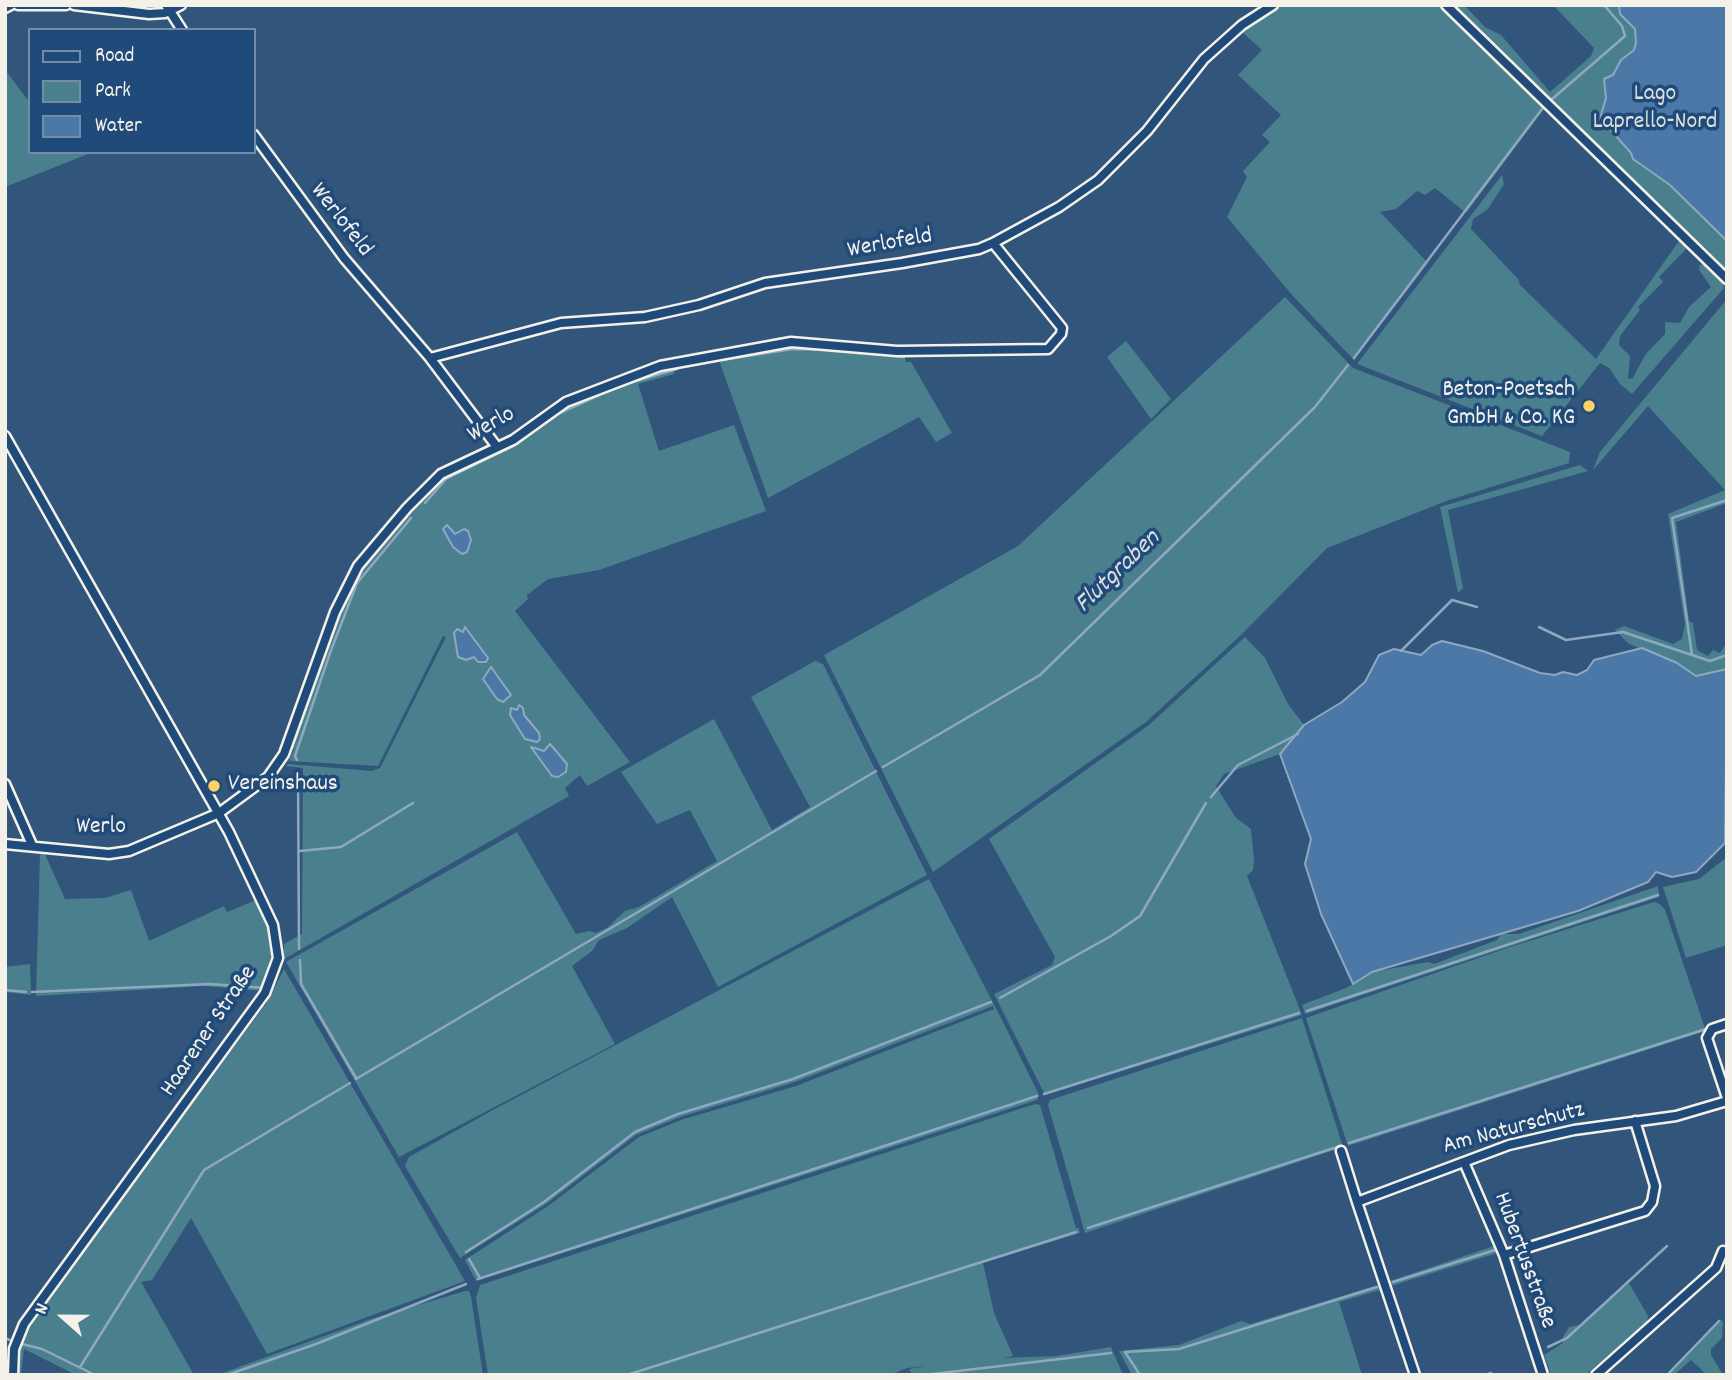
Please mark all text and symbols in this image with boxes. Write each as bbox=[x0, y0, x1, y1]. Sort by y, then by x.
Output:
legend bbox=[28, 28, 256, 154]
text: Road bbox=[95, 42, 134, 72]
text: Park bbox=[95, 77, 131, 107]
park label: Lago Laprello-Nord bbox=[1593, 82, 1717, 138]
text: Water bbox=[95, 112, 142, 142]
street label: Werlofeld bbox=[302, 178, 378, 264]
street label: Werlofeld bbox=[845, 223, 935, 267]
place label: Beton-Poetsch GmbH & Co. KG bbox=[1442, 378, 1575, 434]
marker: Beton-Poetsch GmbH & Co. KG bbox=[1581, 398, 1597, 414]
street label: Werlo bbox=[463, 401, 521, 451]
water label: Flutgraben bbox=[1070, 525, 1168, 621]
place label: Vereinshaus bbox=[228, 772, 338, 800]
marker: Vereinshaus bbox=[206, 778, 222, 794]
street label: Werlo bbox=[76, 815, 126, 843]
street label: Haarener Straße bbox=[156, 961, 264, 1103]
street label: Am Naturschutz bbox=[1440, 1097, 1588, 1163]
street label: Hubertusstraße bbox=[1485, 1189, 1561, 1333]
north arrow bbox=[28, 1282, 98, 1352]
text: N bbox=[29, 1300, 57, 1319]

